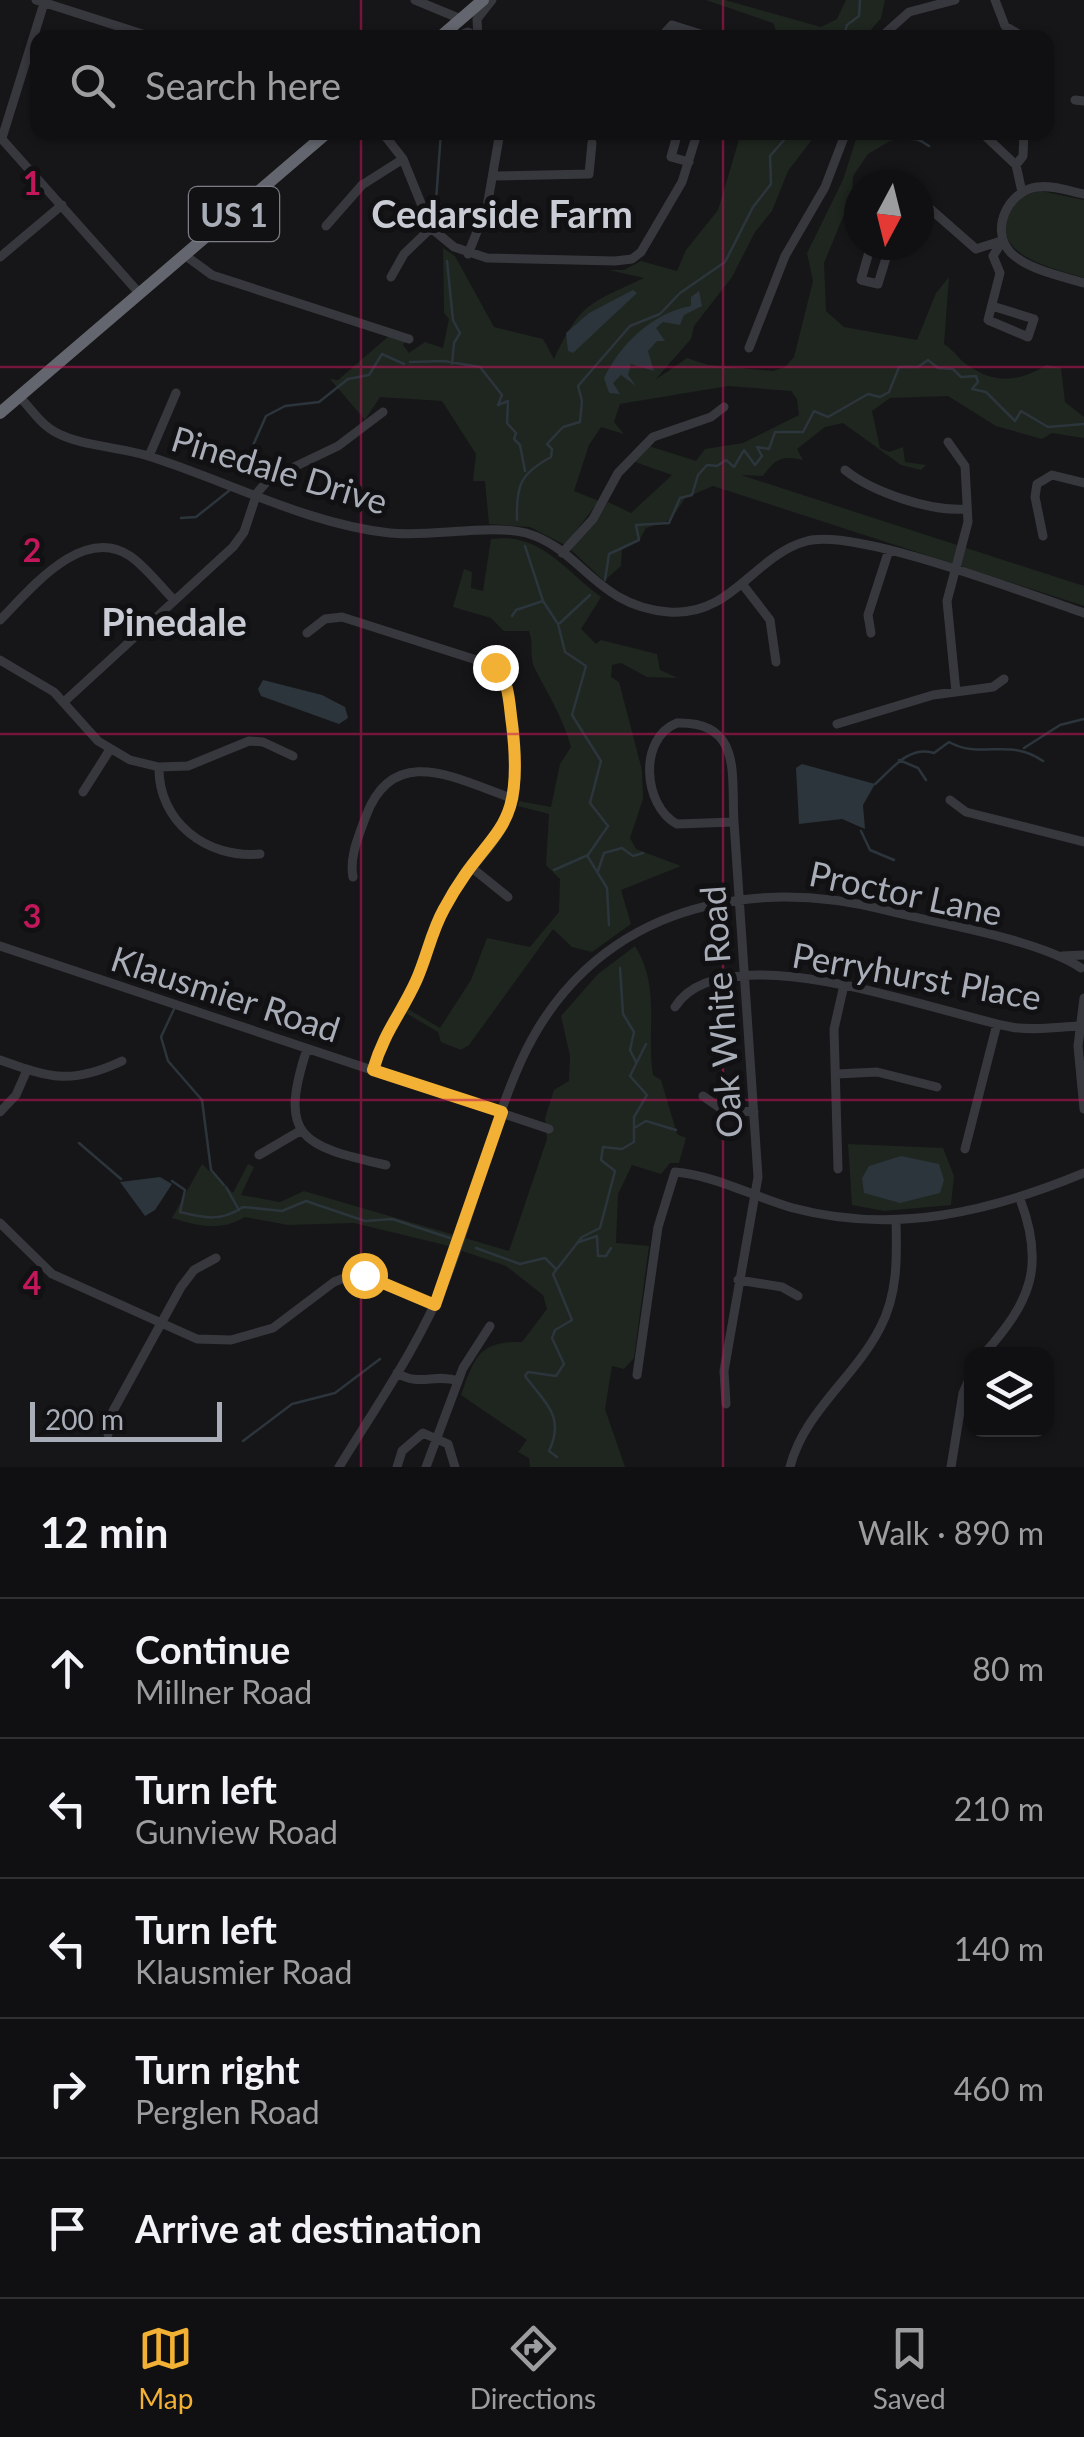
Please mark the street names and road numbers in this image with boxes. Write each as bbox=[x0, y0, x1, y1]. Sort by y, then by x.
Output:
road number: US 1 bbox=[189, 187, 279, 241]
street label: Pinedale Drive bbox=[167, 416, 393, 522]
street label: Proctor Lane bbox=[806, 851, 1006, 933]
street label: Oak White Road bbox=[690, 884, 750, 1140]
street label: Perryhurst Place bbox=[789, 932, 1045, 1018]
street label: Klausmier Road bbox=[106, 936, 346, 1050]

